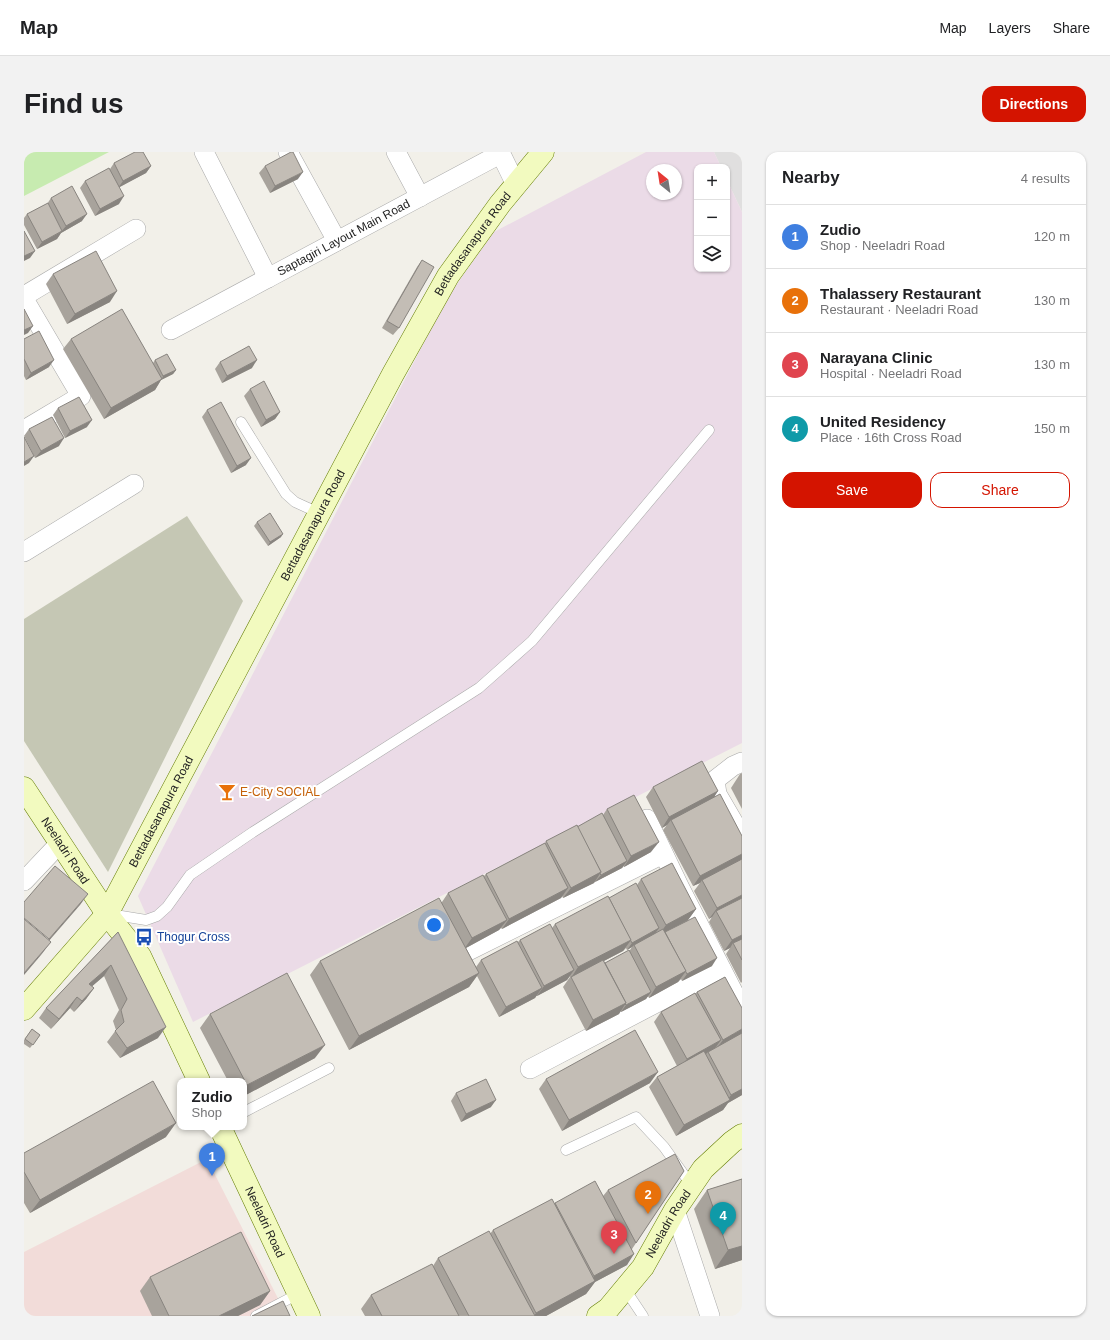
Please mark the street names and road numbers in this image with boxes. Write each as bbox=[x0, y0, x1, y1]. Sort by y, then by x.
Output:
street label: Bettadasanapura Road bbox=[431, 189, 514, 298]
street label: Saptagiri Layout Main Road bbox=[275, 196, 412, 279]
street label: Bettadasanapura Road bbox=[278, 467, 348, 583]
street label: Bettadasanapura Road bbox=[126, 754, 196, 870]
street label: Neeladri Road bbox=[38, 815, 92, 887]
street label: Neeladri Road bbox=[242, 1184, 287, 1260]
street label: Neeladri Road bbox=[643, 1187, 694, 1260]

